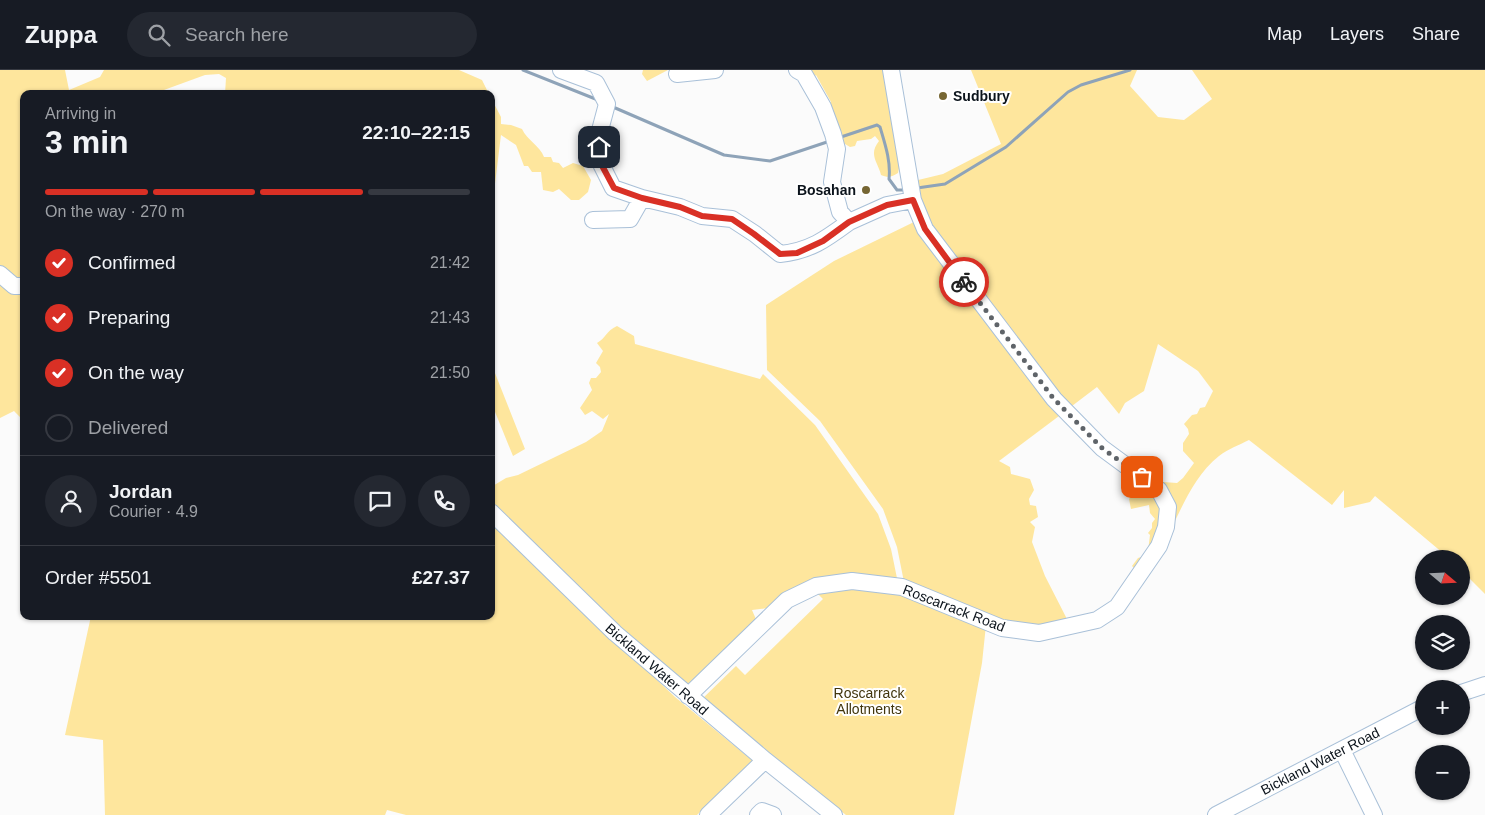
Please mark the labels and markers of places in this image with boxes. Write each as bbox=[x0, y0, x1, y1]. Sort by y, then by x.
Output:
place label: Sudbury bbox=[953, 88, 1010, 104]
marker: Sudbury bbox=[937, 90, 949, 102]
pin bbox=[578, 126, 620, 168]
place label: Bosahan bbox=[797, 182, 856, 198]
marker: Bosahan bbox=[860, 184, 872, 196]
pin bbox=[1121, 456, 1163, 498]

